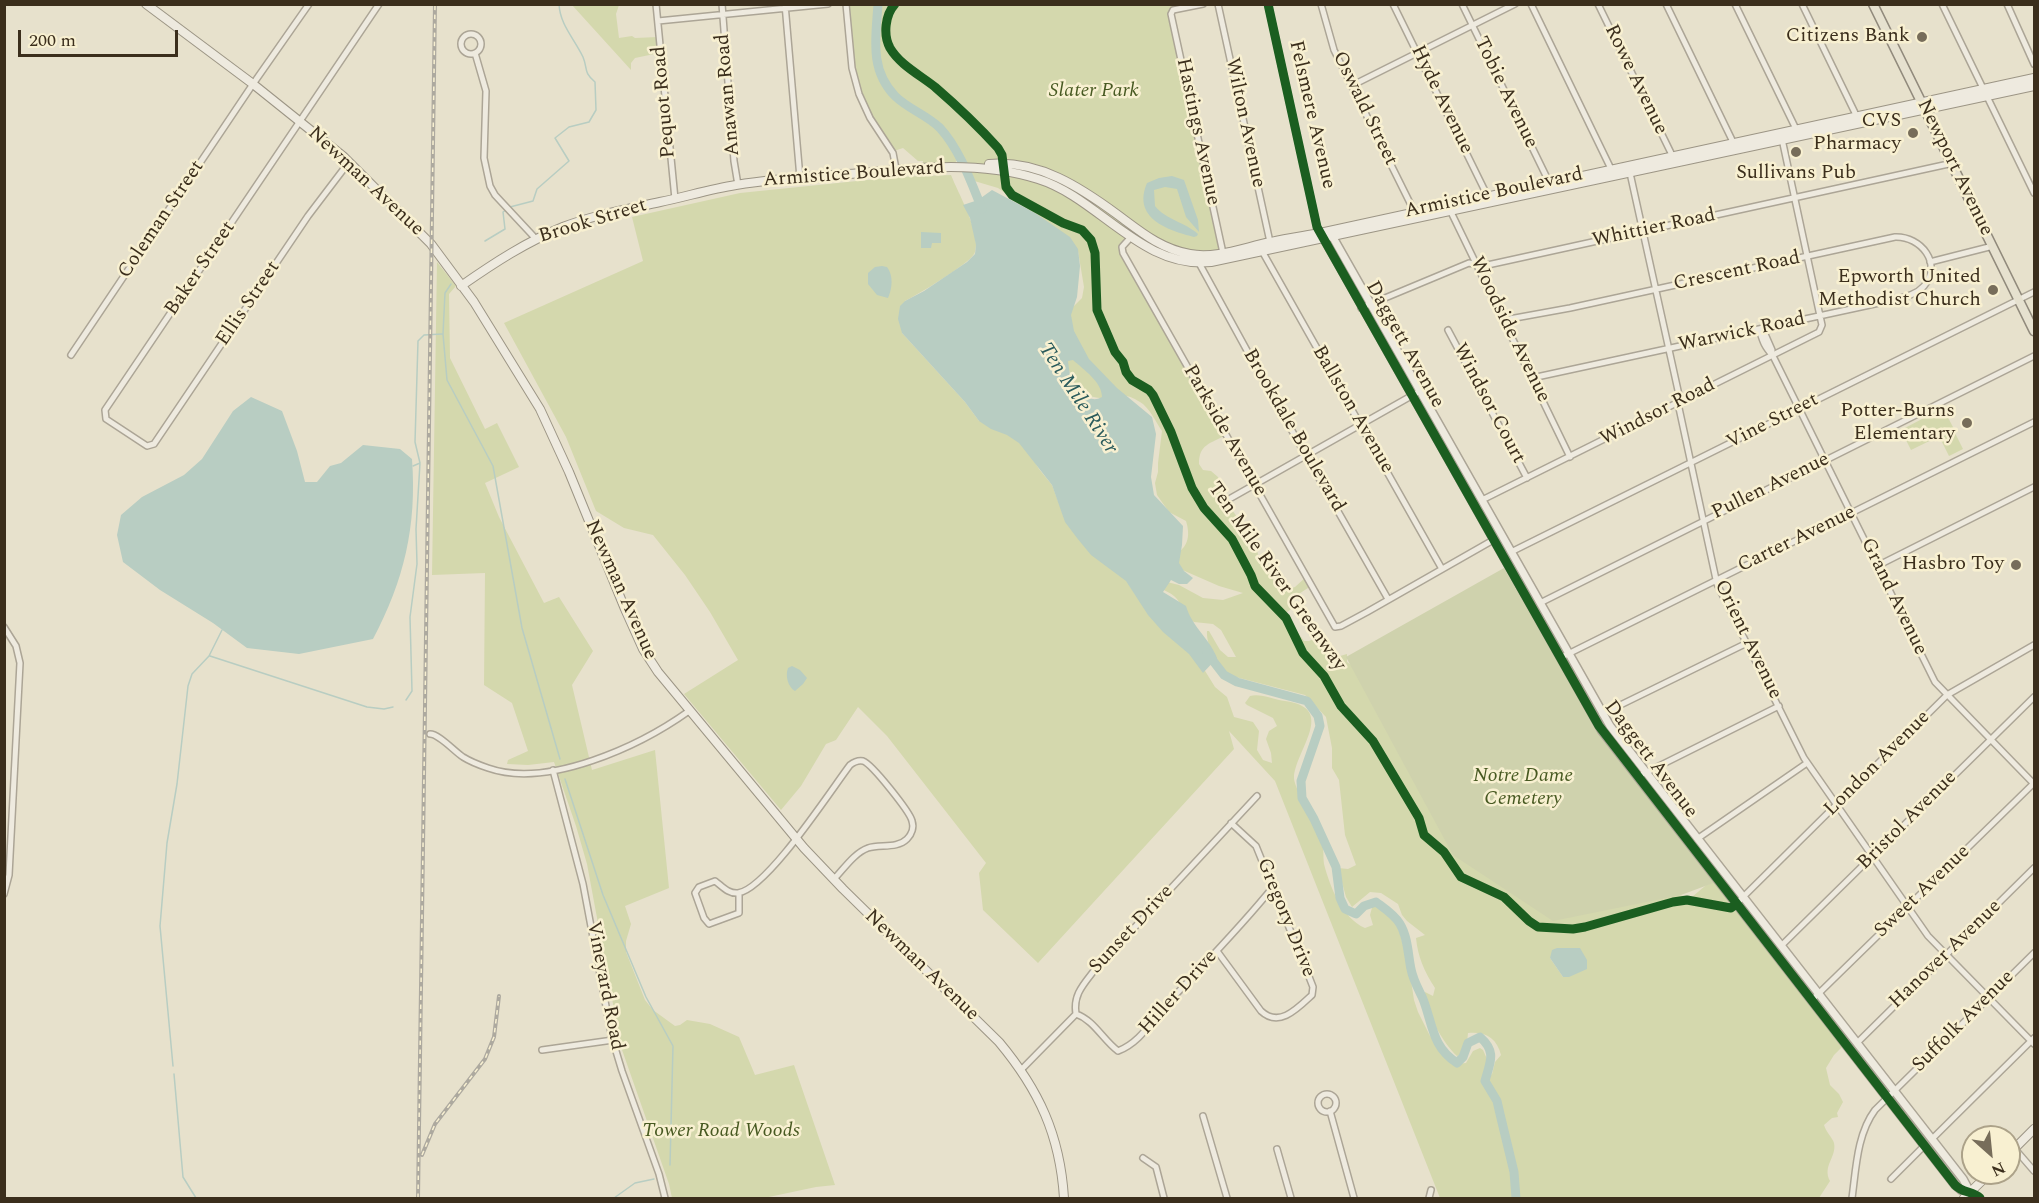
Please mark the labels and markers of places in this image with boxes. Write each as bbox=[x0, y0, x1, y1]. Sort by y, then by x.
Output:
place label: Citizens Bank bbox=[1786, 25, 1910, 49]
marker: Citizens Bank bbox=[1915, 30, 1929, 44]
place label: CVS Pharmacy bbox=[1813, 110, 1901, 157]
marker: CVS Pharmacy bbox=[1906, 126, 1920, 140]
marker: Sullivans Pub bbox=[1789, 145, 1803, 159]
place label: Sullivans Pub bbox=[1736, 162, 1856, 186]
place label: Epworth United Methodist Church bbox=[1818, 266, 1981, 313]
marker: Epworth United Methodist Church bbox=[1986, 283, 2000, 297]
place label: Potter-Burns Elementary bbox=[1840, 400, 1955, 447]
marker: Potter-Burns Elementary bbox=[1960, 416, 1974, 430]
place label: Hasbro Toy bbox=[1902, 553, 2004, 577]
marker: Hasbro Toy bbox=[2009, 558, 2023, 572]

